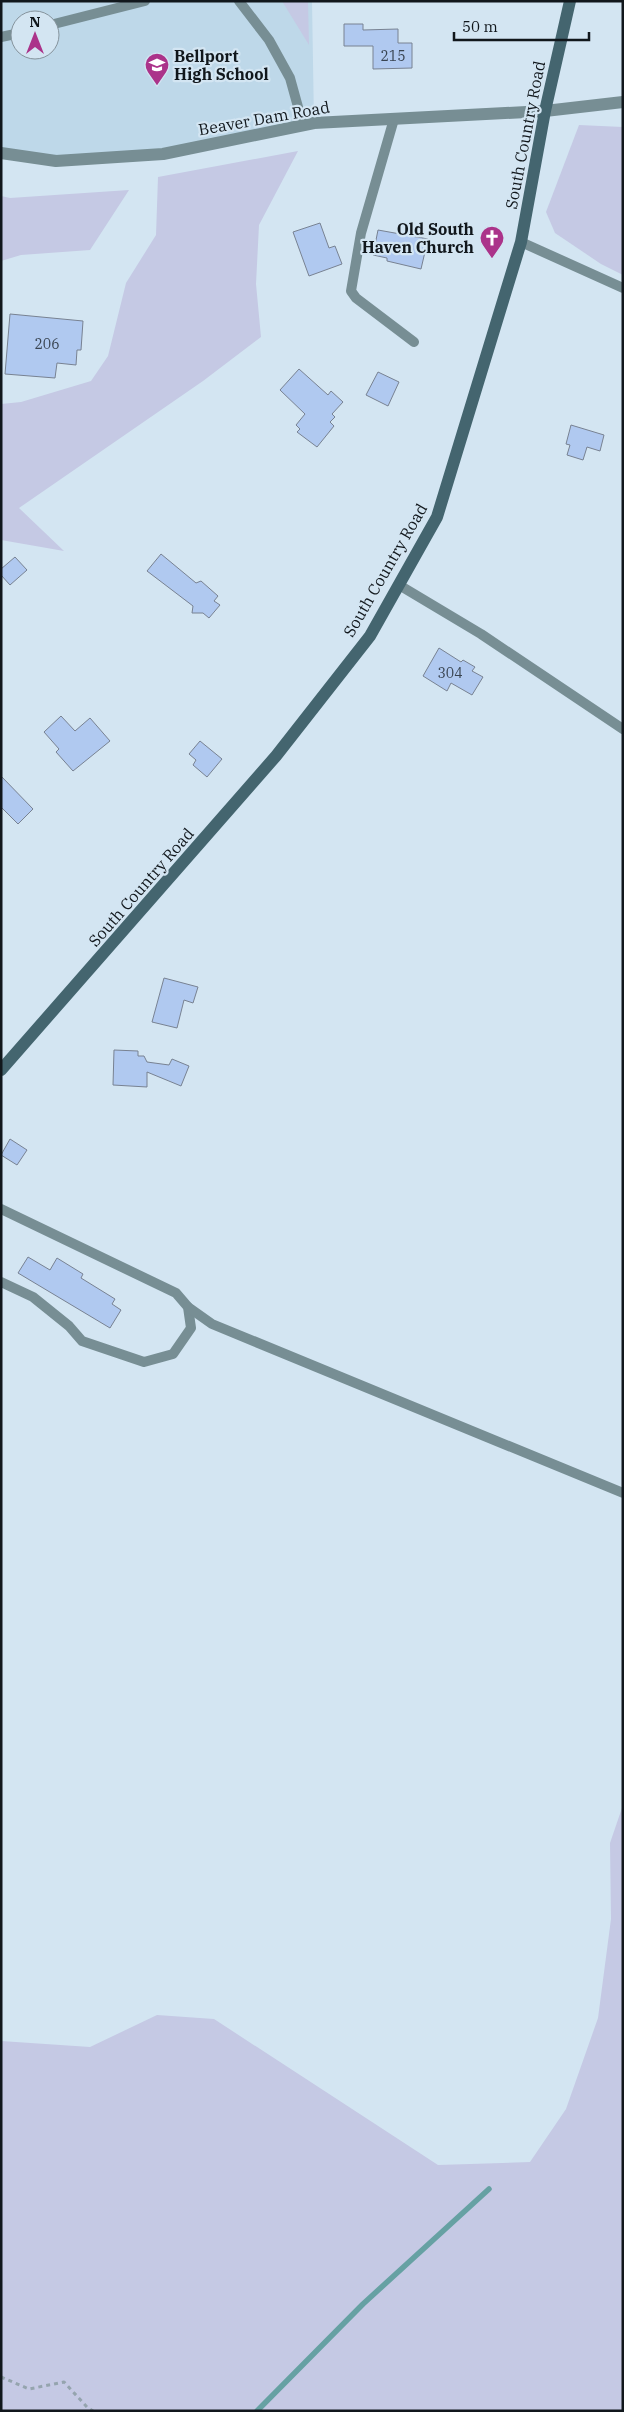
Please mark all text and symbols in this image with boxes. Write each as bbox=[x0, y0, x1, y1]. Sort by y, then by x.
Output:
north arrow bbox=[10, 10, 60, 60]
scale bar bbox=[454, 10, 589, 42]
text: N bbox=[29, 13, 41, 31]
text: 50 m bbox=[462, 17, 498, 36]
place label: Bellport High School bbox=[174, 46, 269, 84]
house number: 215 bbox=[380, 47, 406, 65]
school or university icon: Bellport High School bbox=[144, 52, 170, 86]
street label: South Country Road bbox=[501, 59, 549, 211]
street label: Beaver Dam Road bbox=[197, 97, 331, 139]
place label: Old South Haven Church bbox=[362, 219, 474, 257]
church icon: Old South Haven Church bbox=[479, 225, 505, 259]
house number: 206 bbox=[34, 335, 60, 353]
street label: South Country Road bbox=[339, 500, 431, 640]
house number: 304 bbox=[437, 664, 463, 682]
street label: South Country Road bbox=[84, 823, 198, 950]

